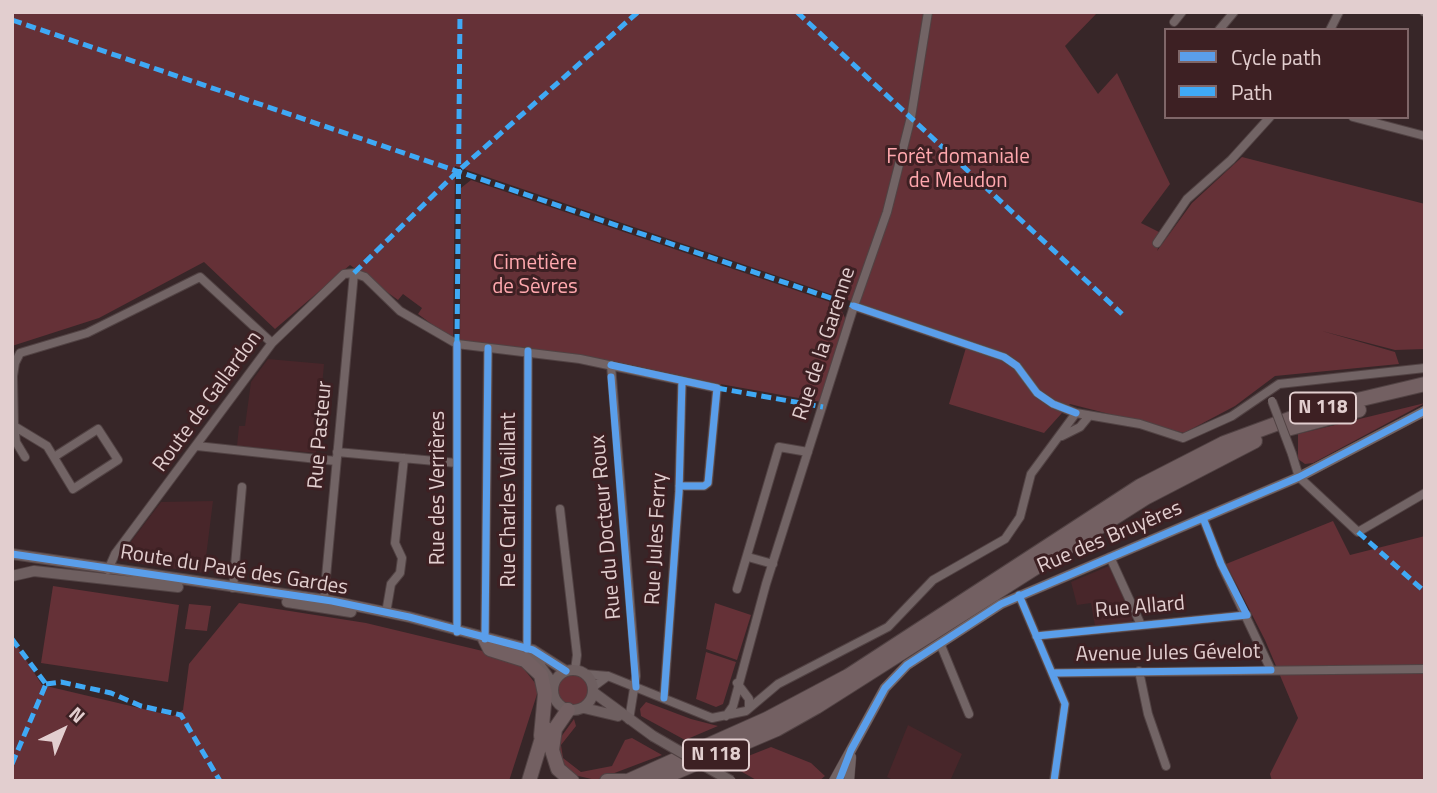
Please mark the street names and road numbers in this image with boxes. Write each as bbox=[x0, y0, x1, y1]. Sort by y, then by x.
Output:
street label: Rue de la Garenne bbox=[788, 264, 862, 424]
street label: Route de Gallardon bbox=[148, 327, 268, 477]
street label: Rue Pasteur bbox=[304, 380, 338, 490]
road number: N 118 bbox=[1290, 392, 1356, 424]
street label: Rue des Verrières bbox=[426, 411, 452, 565]
street label: Rue Charles Vaillant bbox=[497, 412, 523, 588]
street label: Rue du Docteur Roux bbox=[586, 434, 628, 620]
street label: Rue Jules Ferry bbox=[641, 472, 673, 606]
street label: Rue des Bruyères bbox=[1034, 496, 1186, 580]
street label: Route du Pavé des Gardes bbox=[118, 541, 350, 601]
street label: Rue Allard bbox=[1094, 592, 1186, 624]
street label: Avenue Jules Gévelot bbox=[1076, 640, 1260, 668]
road number: N 118 bbox=[683, 740, 749, 770]

